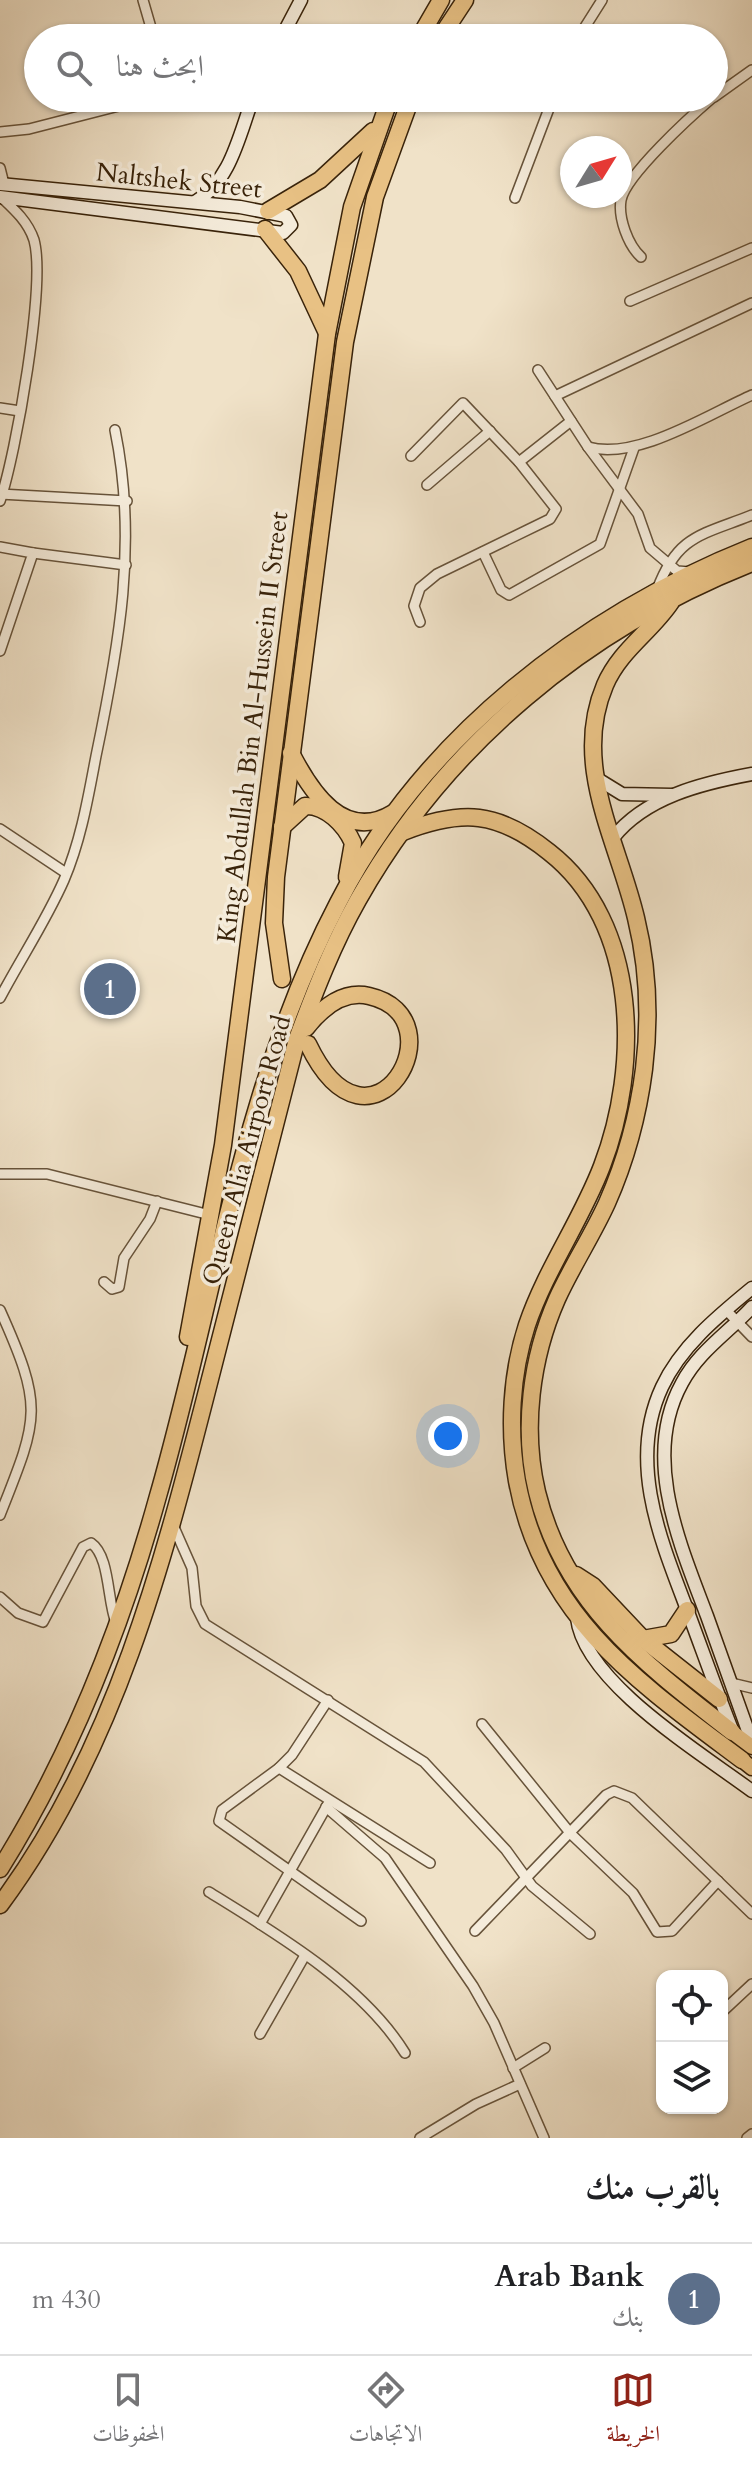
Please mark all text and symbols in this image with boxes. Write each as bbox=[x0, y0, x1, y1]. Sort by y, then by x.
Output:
search box bbox=[24, 24, 728, 112]
icon: search bbox=[52, 46, 96, 90]
text: ابحث هنا bbox=[116, 46, 204, 87]
north arrow bbox=[560, 136, 632, 208]
street label: Naltshek Street bbox=[94, 154, 264, 207]
street label: King Abdullah Bin Al-Hussein II Street bbox=[209, 509, 296, 945]
pin: 1 bbox=[84, 959, 136, 1019]
street label: Queen Alia Airport Road bbox=[194, 1011, 299, 1289]
your location bbox=[428, 1416, 468, 1456]
map controls bbox=[656, 1970, 728, 2114]
button: locate bbox=[656, 1970, 728, 2042]
button: layers bbox=[656, 2042, 728, 2114]
text: بالقرب منك bbox=[585, 2164, 720, 2210]
text: Arab Bank bbox=[495, 2256, 644, 2297]
text: 430 m bbox=[32, 2282, 101, 2317]
text: 1 bbox=[687, 2282, 701, 2317]
text: بنك bbox=[612, 2300, 644, 2335]
tab: المحفوظات bbox=[92, 2368, 165, 2455]
tab: الاتجاهات bbox=[349, 2368, 422, 2455]
tab: الخريطة bbox=[606, 2368, 660, 2455]

